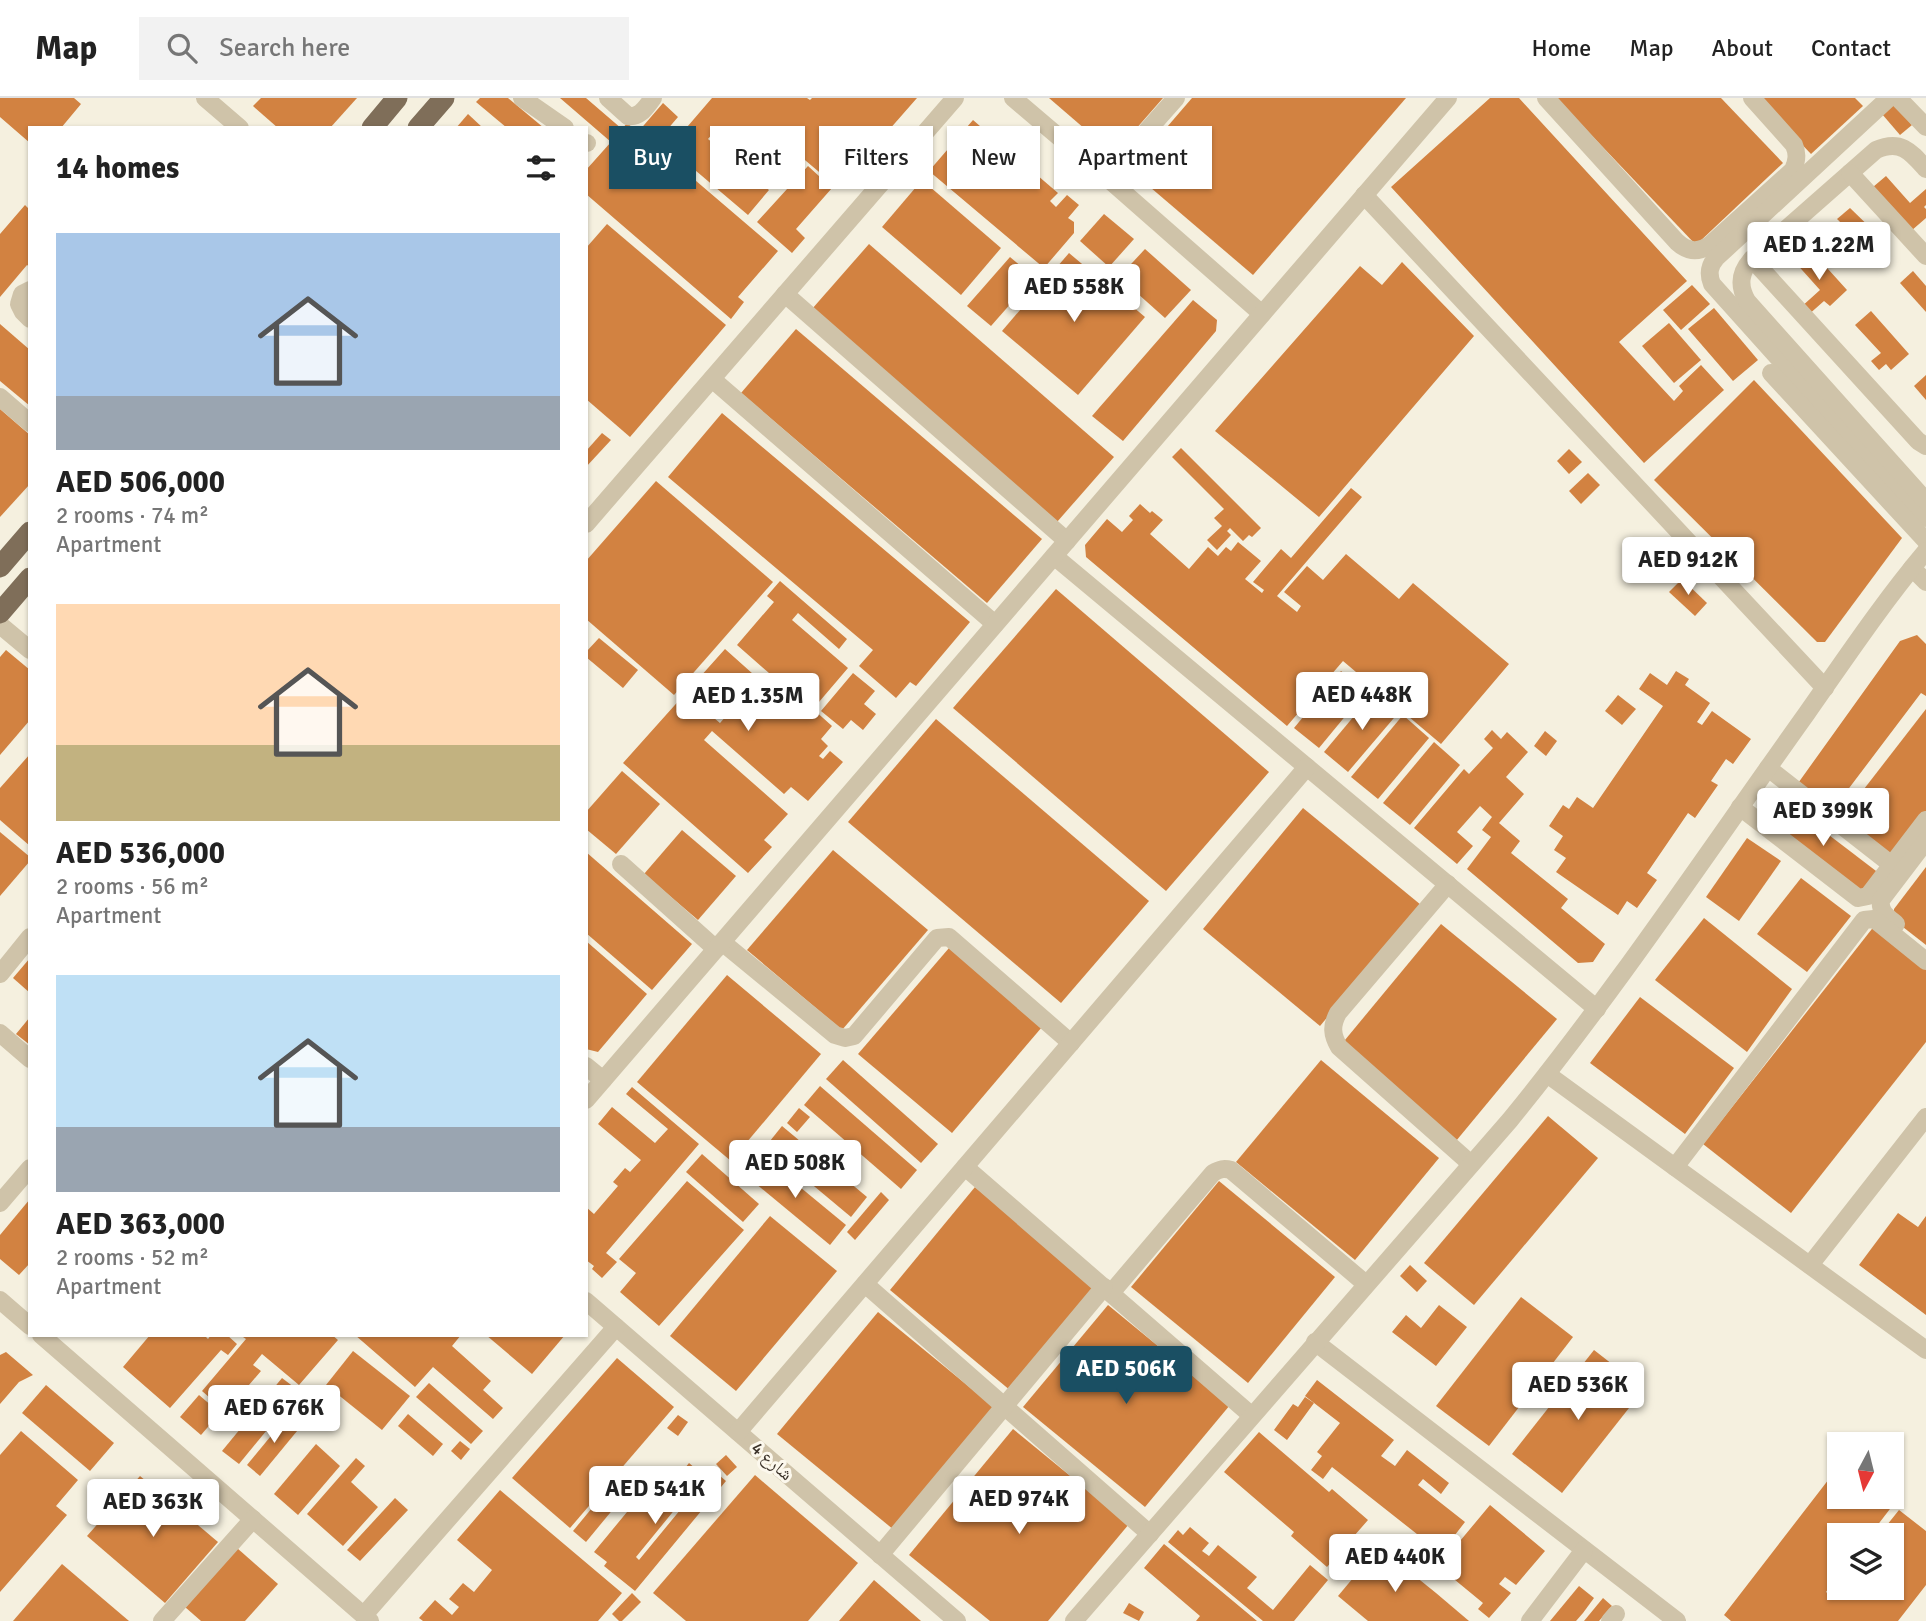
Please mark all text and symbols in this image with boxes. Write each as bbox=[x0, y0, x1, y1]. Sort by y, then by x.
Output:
search box bbox=[139, 17, 629, 80]
text: Map bbox=[35, 28, 97, 69]
icon: search bbox=[163, 29, 201, 67]
text: Search here bbox=[219, 32, 350, 64]
text: Home bbox=[1531, 33, 1591, 63]
text: Map bbox=[1629, 33, 1674, 63]
text: About bbox=[1712, 33, 1773, 63]
text: Contact bbox=[1811, 33, 1891, 63]
chip: Buy bbox=[609, 126, 696, 189]
chip: Rent bbox=[710, 126, 805, 189]
chip: Filters bbox=[819, 126, 933, 189]
chip: New bbox=[947, 126, 1040, 189]
chip: Apartment bbox=[1054, 126, 1212, 189]
icon: filters bbox=[522, 149, 560, 187]
text: 14 homes bbox=[56, 150, 179, 187]
pin: AED 1.22M bbox=[1739, 222, 1899, 282]
text: AED 1.22M bbox=[1763, 230, 1875, 259]
pin: AED 558K bbox=[1002, 264, 1146, 324]
text: AED 558K bbox=[1024, 272, 1124, 301]
icon: home bbox=[245, 278, 371, 404]
text: AED 506,000 bbox=[56, 464, 225, 501]
text: 2 rooms · 74 m² bbox=[56, 501, 209, 530]
text: Apartment bbox=[56, 530, 161, 559]
pin: AED 912K bbox=[1616, 538, 1760, 597]
text: AED 912K bbox=[1638, 545, 1738, 574]
icon: home bbox=[245, 649, 371, 775]
pin: AED 448K bbox=[1290, 672, 1434, 732]
pin: AED 1.35M bbox=[668, 674, 828, 733]
text: AED 448K bbox=[1312, 680, 1412, 709]
text: AED 1.35M bbox=[692, 681, 804, 710]
pin: AED 399K bbox=[1751, 788, 1895, 848]
text: AED 399K bbox=[1773, 796, 1873, 825]
text: AED 536,000 bbox=[56, 835, 225, 872]
text: 2 rooms · 56 m² bbox=[56, 872, 209, 901]
text: Apartment bbox=[56, 901, 161, 930]
icon: home bbox=[245, 1020, 371, 1146]
pin: AED 508K bbox=[723, 1140, 867, 1200]
text: AED 508K bbox=[745, 1148, 845, 1177]
text: AED 363,000 bbox=[56, 1206, 225, 1243]
text: 2 rooms · 52 m² bbox=[56, 1243, 209, 1272]
text: Apartment bbox=[56, 1272, 161, 1301]
pin: AED 506K bbox=[1054, 1346, 1198, 1406]
text: AED 506K bbox=[1076, 1354, 1176, 1383]
pin: AED 536K bbox=[1506, 1362, 1650, 1422]
text: AED 536K bbox=[1528, 1370, 1628, 1399]
pin: AED 676K bbox=[202, 1386, 346, 1445]
text: AED 676K bbox=[224, 1393, 324, 1422]
north arrow bbox=[1827, 1432, 1904, 1508]
map controls bbox=[1827, 1432, 1904, 1600]
street label: شارع 4 bbox=[747, 1437, 797, 1485]
pin: AED 541K bbox=[583, 1466, 727, 1526]
text: AED 541K bbox=[605, 1474, 705, 1503]
pin: AED 974K bbox=[947, 1476, 1091, 1536]
pin: AED 363K bbox=[81, 1480, 225, 1539]
text: AED 974K bbox=[969, 1484, 1069, 1513]
text: AED 363K bbox=[103, 1487, 203, 1516]
button: layers bbox=[1827, 1523, 1904, 1600]
pin: AED 440K bbox=[1323, 1534, 1467, 1594]
text: AED 440K bbox=[1345, 1542, 1445, 1571]

